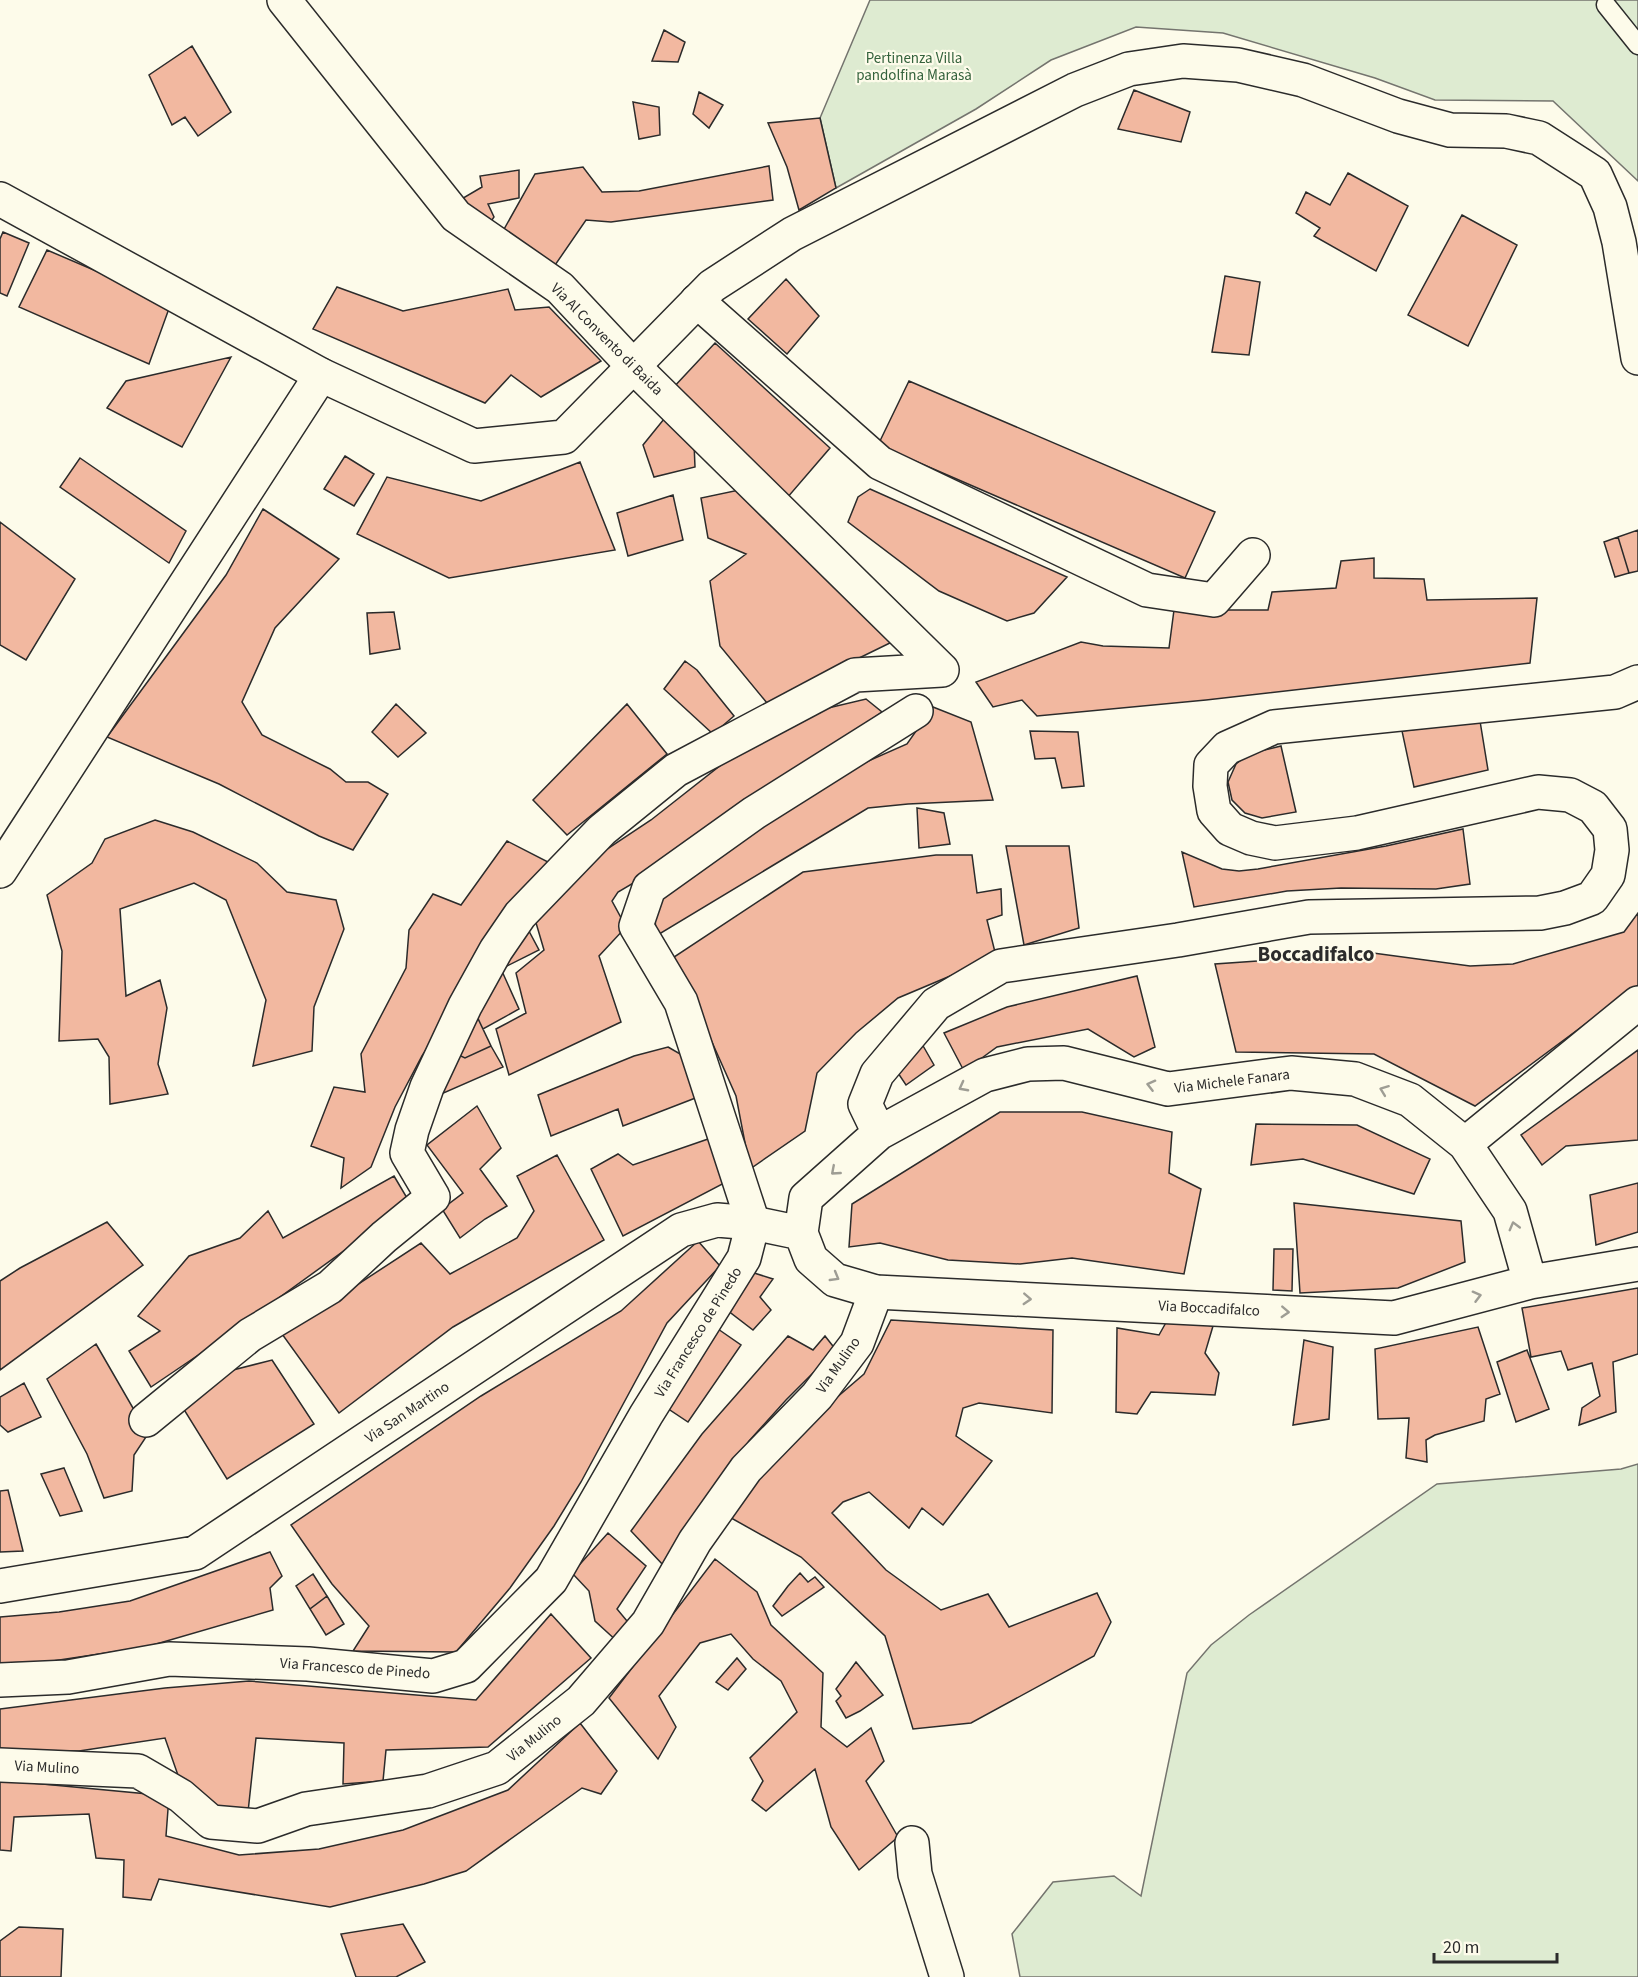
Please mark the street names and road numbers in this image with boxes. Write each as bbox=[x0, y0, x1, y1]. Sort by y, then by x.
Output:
street label: Via Al Convento di Baida bbox=[546, 278, 668, 400]
street label: Via Michele Fanara bbox=[1173, 1064, 1291, 1099]
street label: Via Francesco de Pinedo bbox=[650, 1263, 747, 1402]
street label: Via Boccadifalco bbox=[1158, 1295, 1260, 1322]
street label: Via Mulino bbox=[811, 1333, 866, 1398]
street label: Via San Martino bbox=[361, 1376, 454, 1448]
street label: Via Francesco de Pinedo bbox=[279, 1653, 431, 1684]
street label: Via Mulino bbox=[502, 1710, 566, 1767]
street label: Via Mulino bbox=[14, 1755, 80, 1780]

